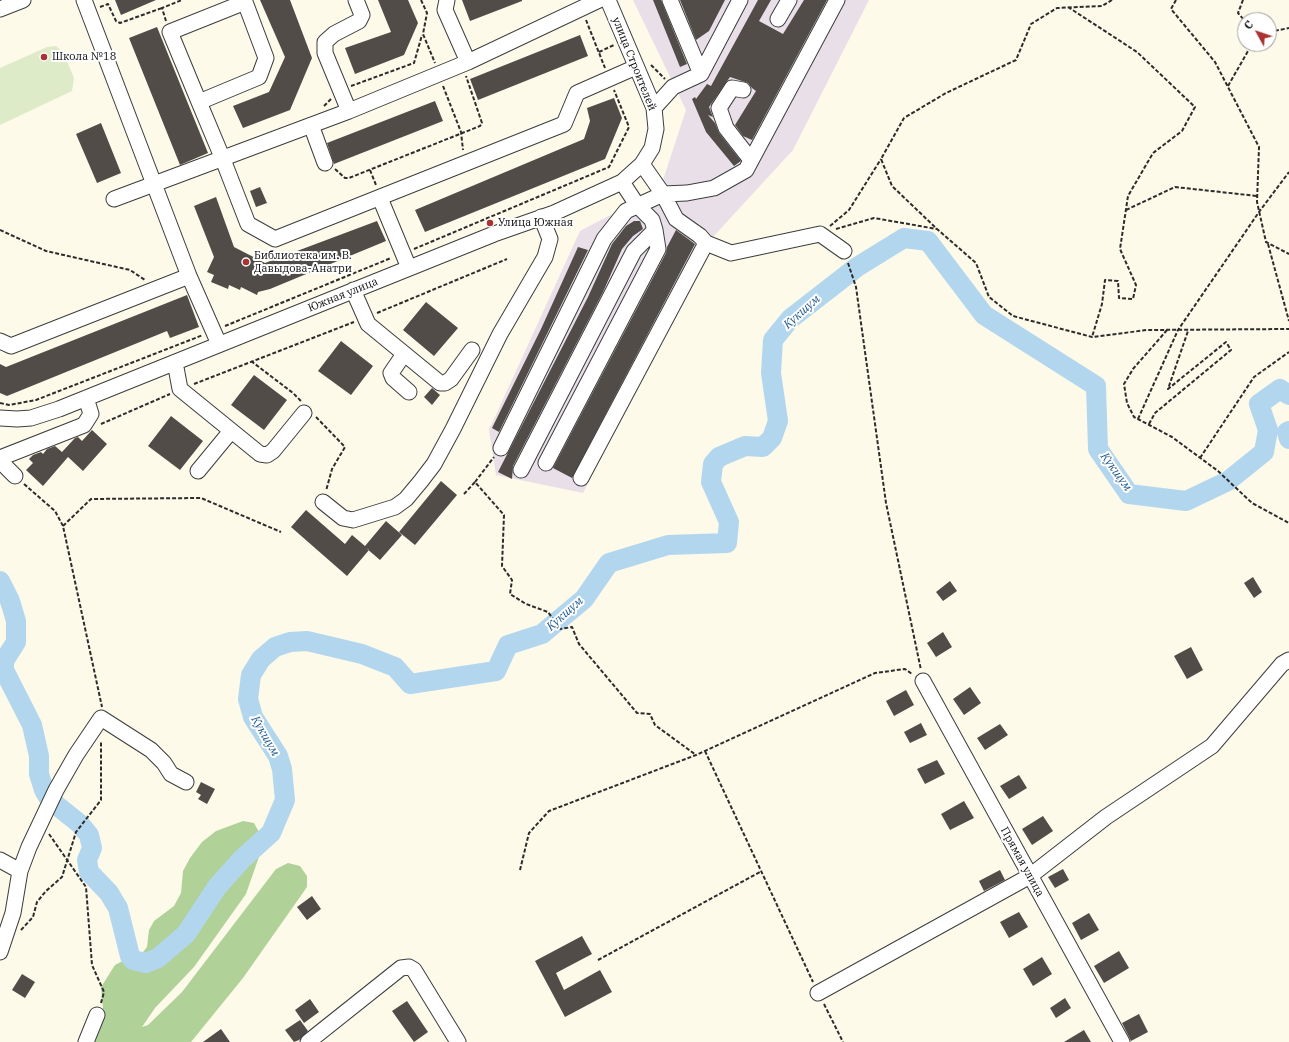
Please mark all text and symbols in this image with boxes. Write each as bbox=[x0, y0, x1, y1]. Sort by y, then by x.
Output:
north arrow bbox=[1237, 12, 1277, 52]
street label: улица Строителей bbox=[609, 15, 659, 113]
text: С bbox=[1241, 18, 1256, 32]
place label: Школа №18 bbox=[52, 50, 116, 64]
marker: Школа №18 bbox=[39, 52, 49, 62]
place label: Улица Южная bbox=[498, 216, 573, 230]
marker: Улица Южная bbox=[485, 218, 495, 228]
place label: Библиотека им. В. Давыдова-Анатри bbox=[254, 249, 352, 275]
marker: Библиотека им. В. Давыдова-Анатри bbox=[241, 257, 251, 267]
street label: Южная улица bbox=[306, 275, 380, 315]
water label: Кукшум bbox=[781, 292, 823, 332]
water label: Кукшум bbox=[1097, 450, 1135, 494]
water label: Кукшум bbox=[544, 594, 586, 634]
water label: Кукшум bbox=[248, 713, 282, 759]
street label: Прямая улица bbox=[997, 825, 1047, 899]

